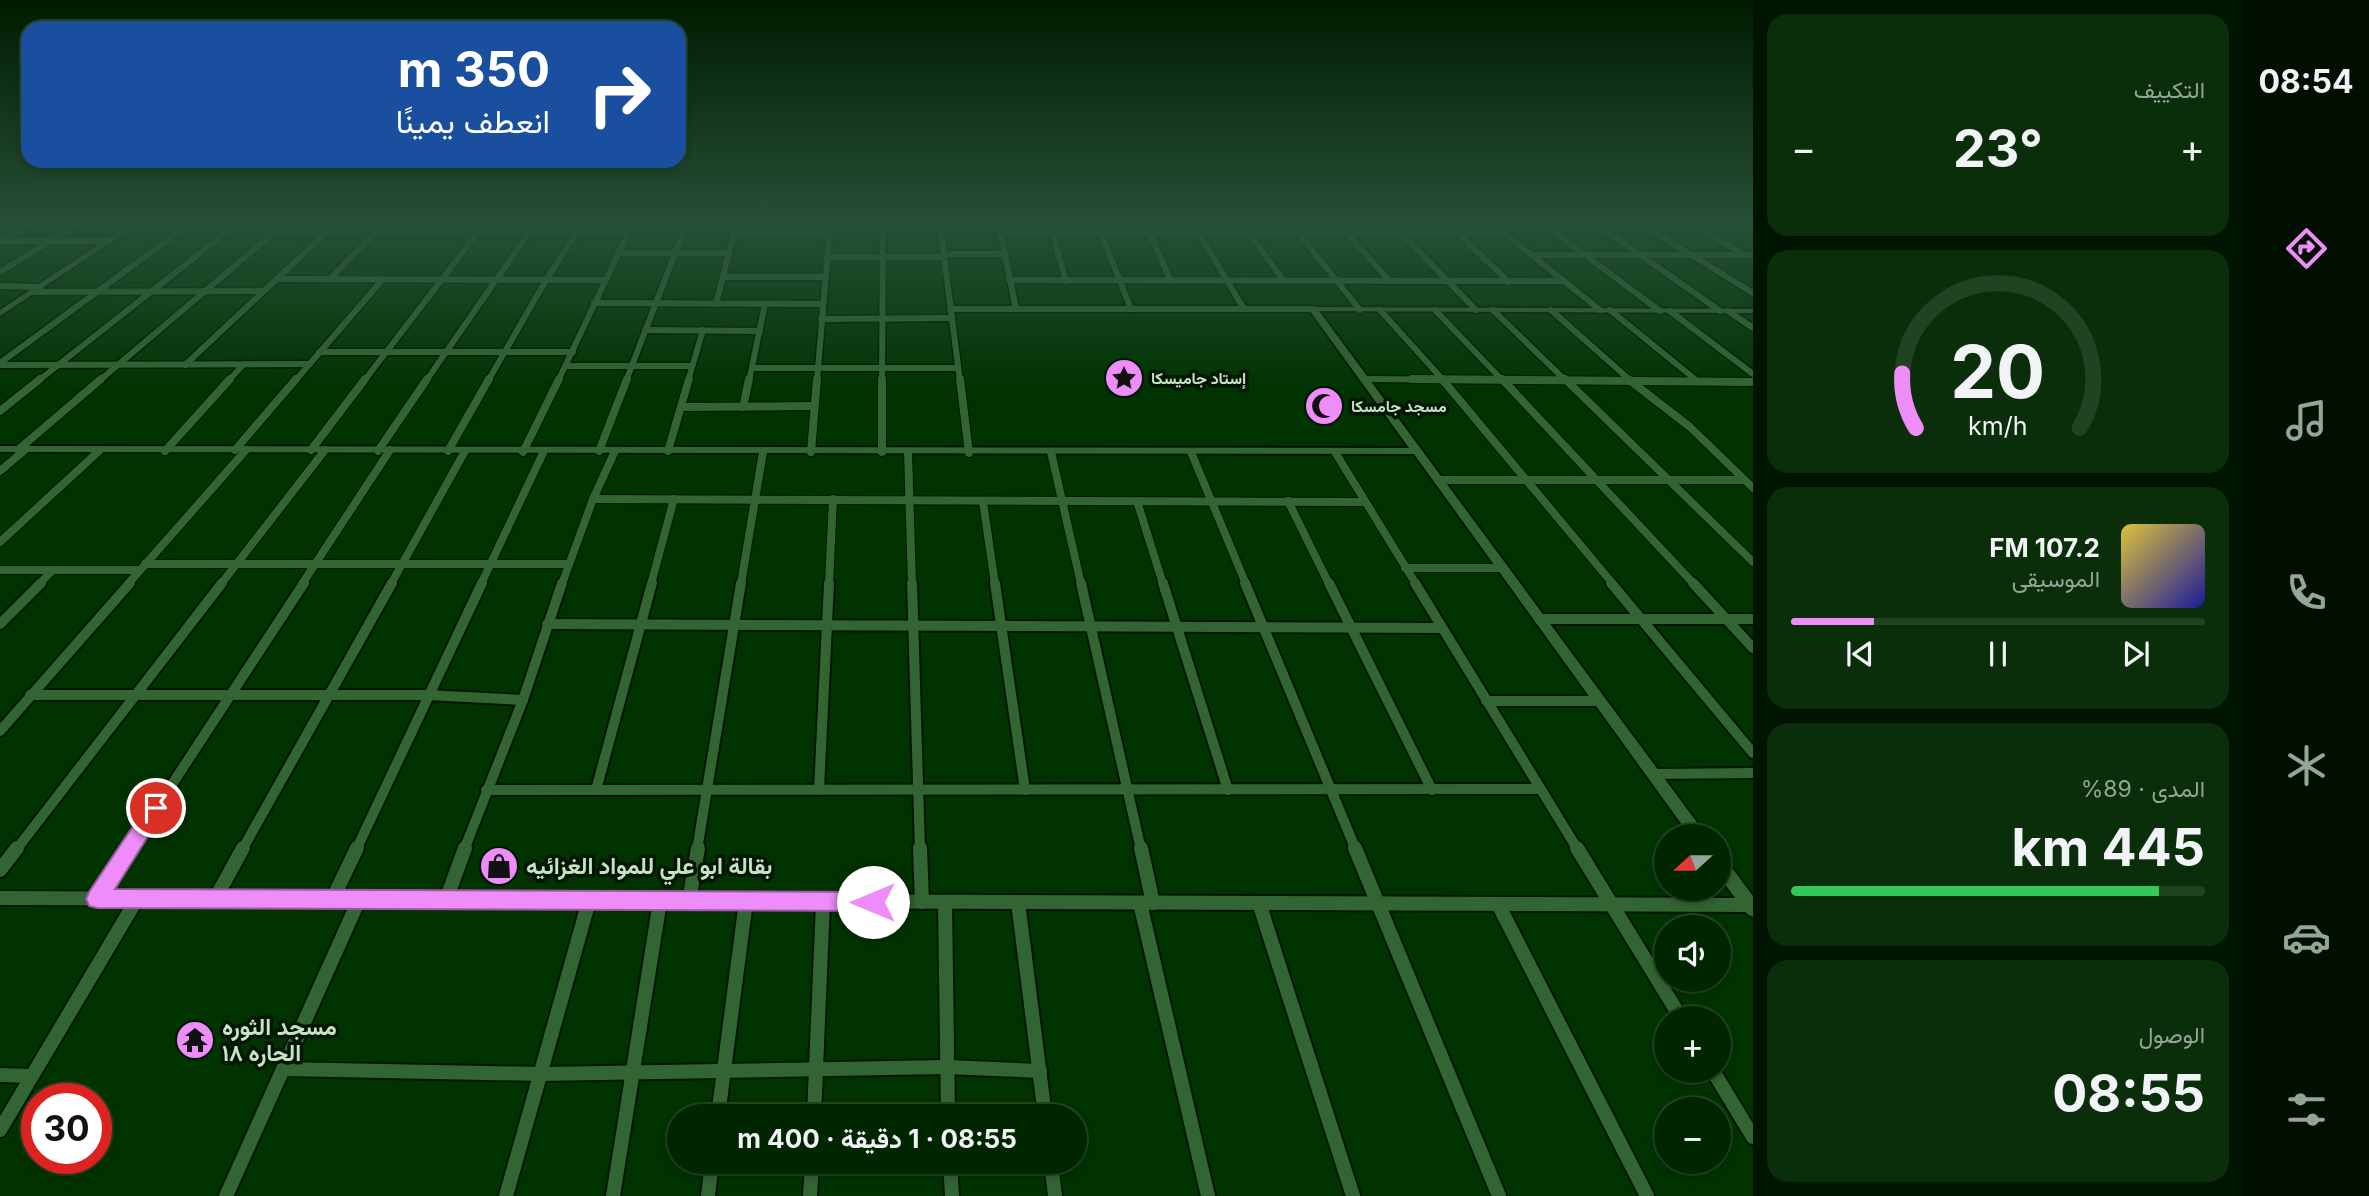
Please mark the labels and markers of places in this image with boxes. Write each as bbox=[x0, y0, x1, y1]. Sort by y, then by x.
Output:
place icon: إستاد جاميسكا bbox=[1103, 357, 1145, 399]
place label: إستاد جاميسكا bbox=[1151, 368, 1246, 389]
mosque icon: مسجد جامسكا bbox=[1303, 385, 1345, 427]
place label: مسجد جامسكا bbox=[1351, 396, 1447, 416]
pin bbox=[126, 778, 186, 838]
shop icon: بقالة ابو علي للمواد الغزائيه bbox=[478, 845, 520, 887]
place label: بقالة ابو علي للمواد الغزائيه bbox=[526, 852, 772, 886]
place label: مسجد الثوره الحاره ١٨ bbox=[222, 1013, 337, 1068]
temple icon: مسجد الثوره الحاره ١٨ bbox=[174, 1019, 216, 1061]

